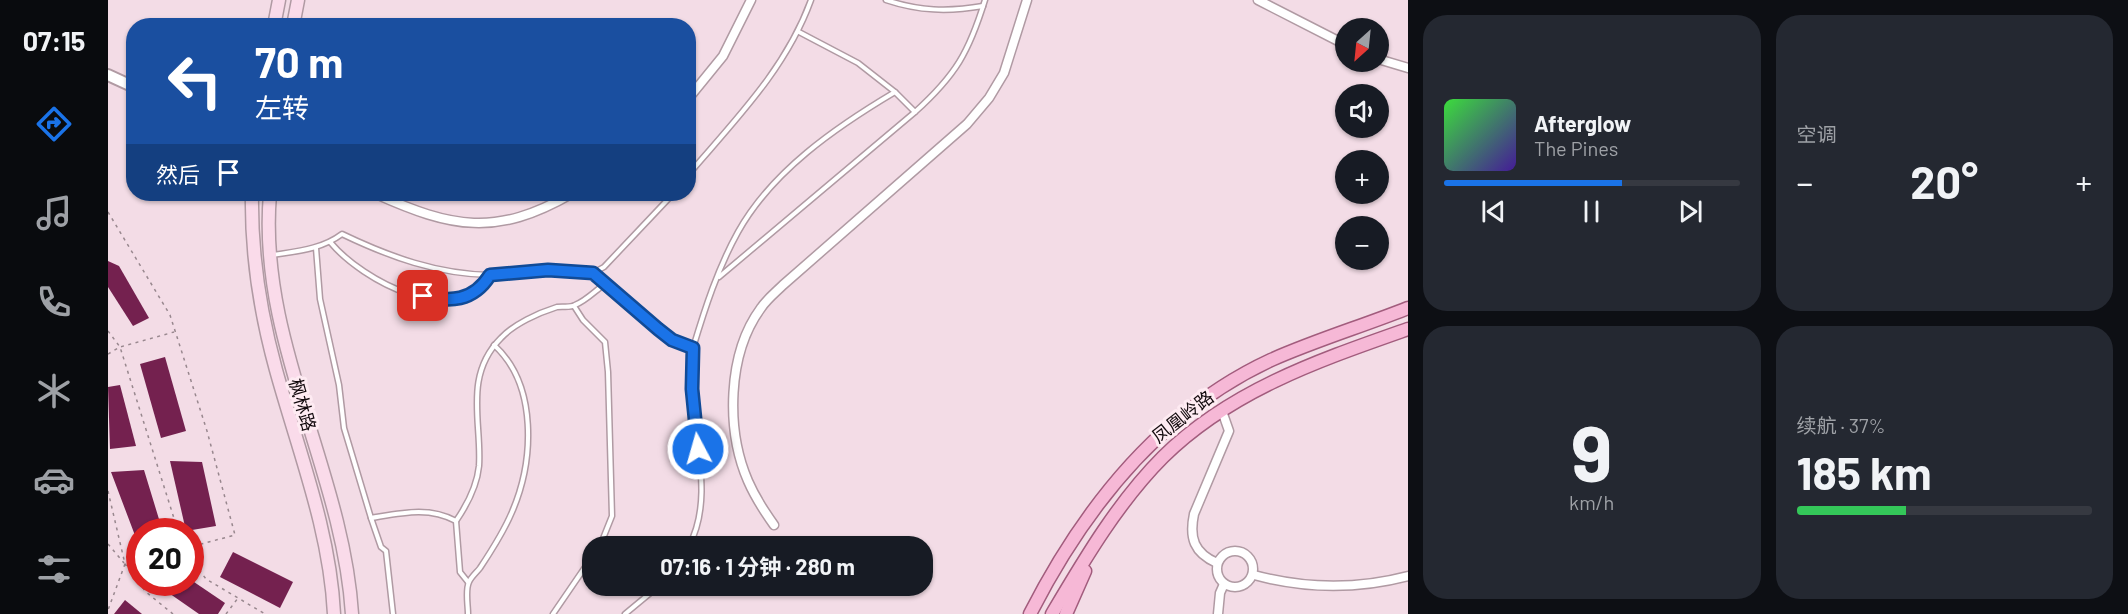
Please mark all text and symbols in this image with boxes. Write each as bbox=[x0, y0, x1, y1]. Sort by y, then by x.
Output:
north arrow bbox=[1335, 18, 1389, 72]
map controls bbox=[1335, 18, 1389, 270]
text: 07:15 bbox=[23, 24, 85, 56]
text: 70 m bbox=[255, 36, 343, 86]
icon: left bbox=[156, 42, 234, 120]
button: sound bbox=[1335, 84, 1389, 138]
text: 左转 bbox=[255, 91, 309, 123]
icon: directions bbox=[33, 103, 75, 145]
text: Afterglow bbox=[1534, 110, 1631, 136]
text: 空调 bbox=[1797, 122, 1837, 146]
text: The Pines bbox=[1534, 136, 1618, 160]
button: + bbox=[1335, 150, 1389, 204]
text: 20° bbox=[1910, 154, 1978, 208]
icon: arrive bbox=[212, 156, 245, 189]
text: 然后 bbox=[156, 161, 200, 187]
text: − bbox=[1797, 162, 1813, 202]
text: + bbox=[2076, 162, 2092, 202]
icon: music bbox=[33, 192, 75, 234]
icon: previous bbox=[1477, 195, 1510, 228]
icon: pause bbox=[1575, 195, 1608, 228]
icon: next bbox=[1674, 195, 1707, 228]
button: − bbox=[1335, 216, 1389, 270]
pin bbox=[397, 270, 448, 321]
icon: arrive bbox=[406, 279, 439, 312]
icon: phone bbox=[33, 281, 75, 323]
icon: climate bbox=[33, 370, 75, 412]
street label: 枫林路 bbox=[285, 376, 321, 434]
street label: 凤凰岭路 bbox=[1147, 385, 1218, 447]
text: 9 bbox=[1571, 404, 1612, 498]
text: 续航 · 37% bbox=[1797, 413, 1885, 437]
position arrow bbox=[666, 417, 730, 481]
text: 185 km bbox=[1797, 445, 1932, 499]
icon: car bbox=[33, 459, 75, 501]
text: km/h bbox=[1569, 490, 1614, 514]
speed limit sign: 20 bbox=[126, 518, 204, 596]
icon: filters bbox=[33, 548, 75, 590]
text: 07:16 · 1 分钟 · 280 m bbox=[660, 553, 855, 579]

